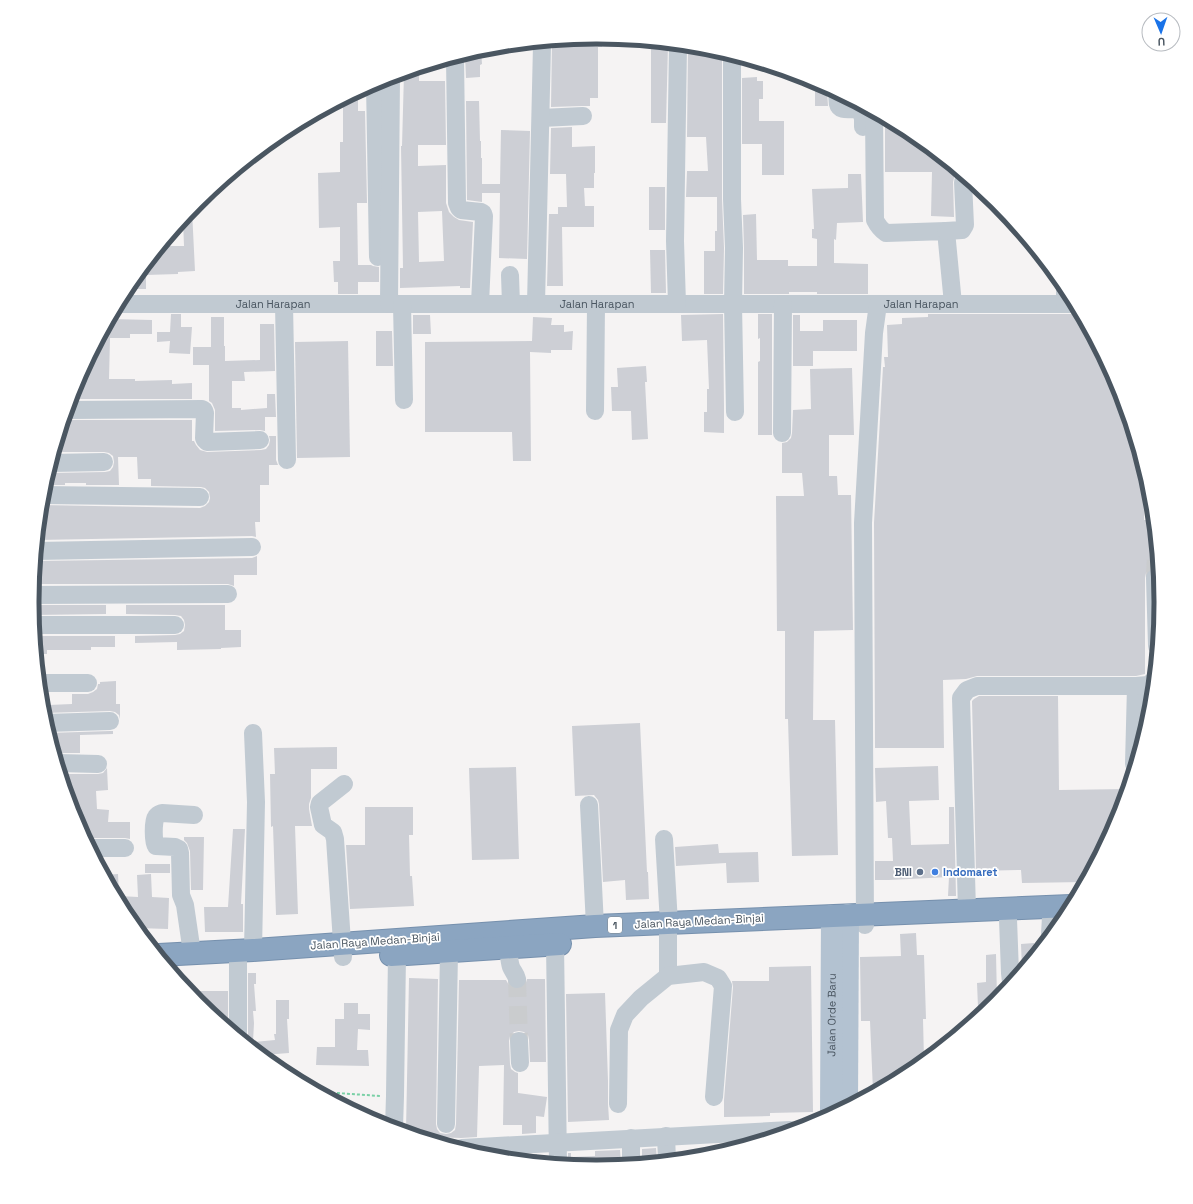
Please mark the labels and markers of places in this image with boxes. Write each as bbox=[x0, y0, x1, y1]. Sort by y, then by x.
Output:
place label: BNI bbox=[894, 865, 912, 879]
place label: Indomaret bbox=[943, 865, 998, 879]
marker: BNI bbox=[915, 867, 925, 877]
marker: Indomaret bbox=[930, 867, 940, 877]

